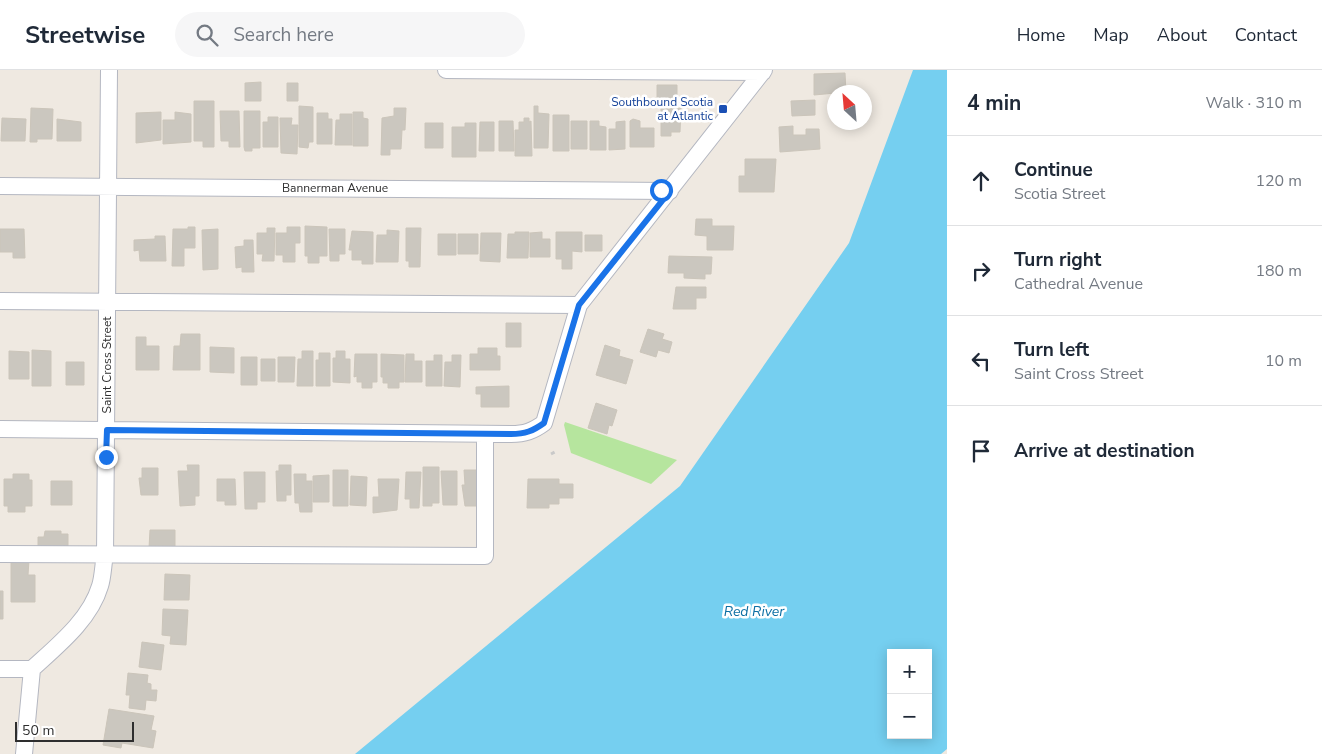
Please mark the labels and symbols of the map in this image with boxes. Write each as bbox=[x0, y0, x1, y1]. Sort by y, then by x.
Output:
north arrow bbox=[827, 85, 872, 130]
place label: Southbound Scotia at Atlantic bbox=[611, 94, 713, 124]
marker: Southbound Scotia at Atlantic bbox=[717, 103, 729, 115]
route start bbox=[650, 179, 673, 202]
street label: Bannerman Avenue bbox=[282, 180, 388, 196]
street label: Saint Cross Street bbox=[99, 316, 115, 413]
route end bbox=[95, 446, 118, 469]
water label: Red River bbox=[724, 602, 785, 621]
scale bar bbox=[15, 719, 134, 742]

